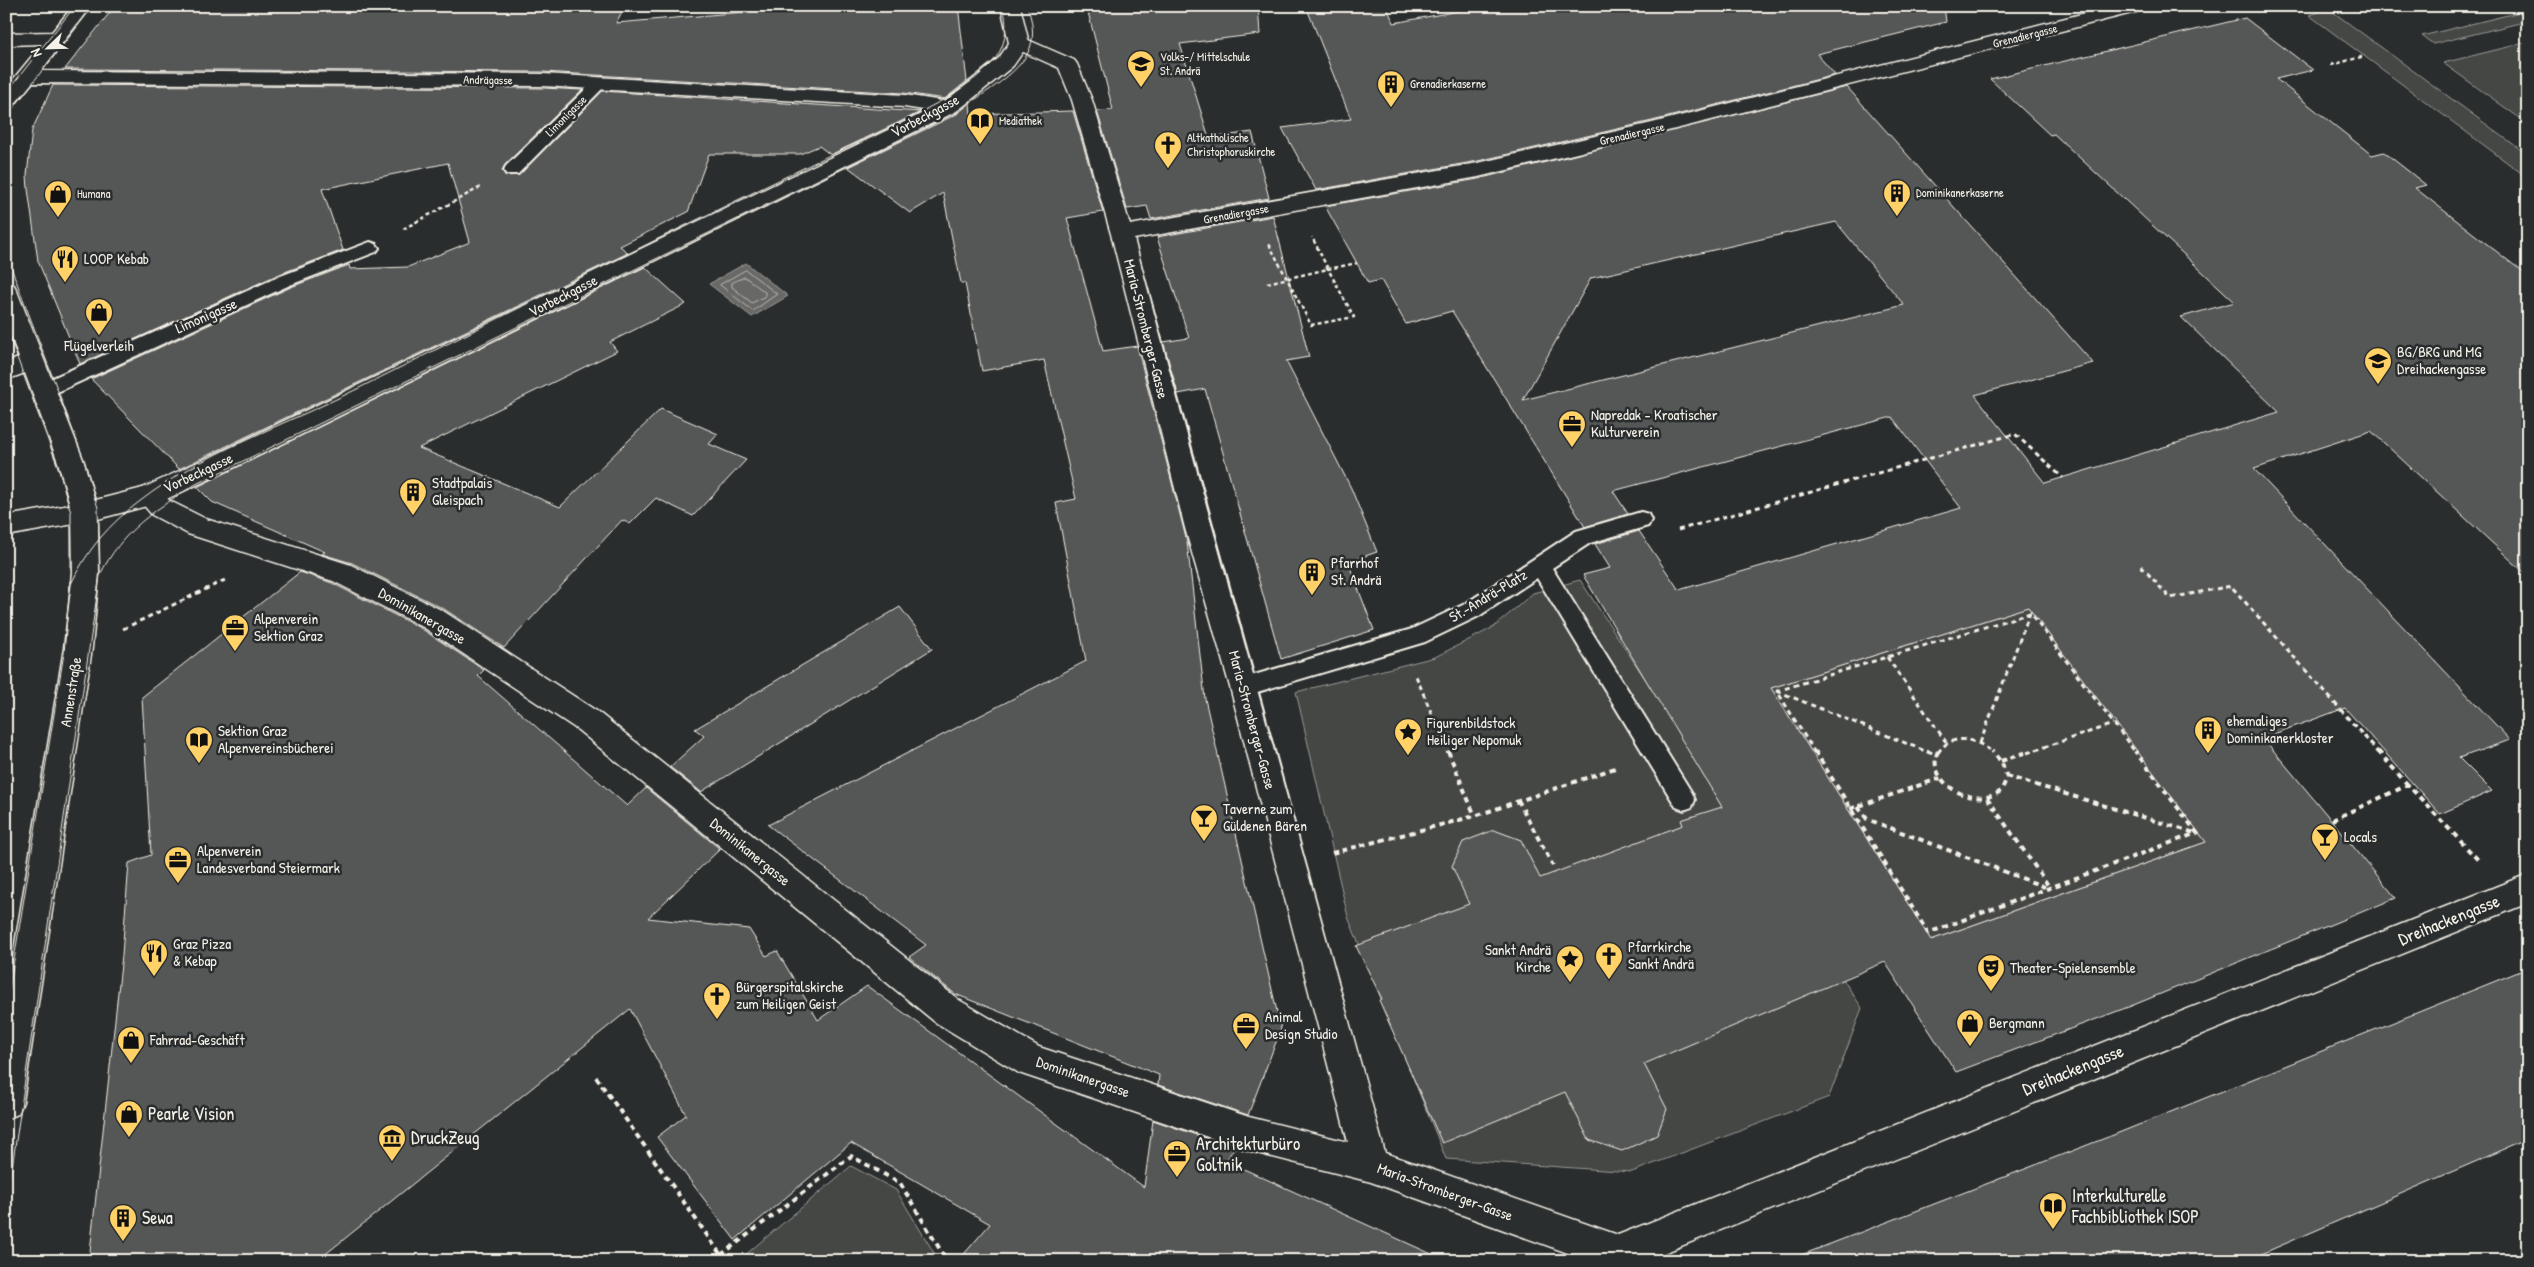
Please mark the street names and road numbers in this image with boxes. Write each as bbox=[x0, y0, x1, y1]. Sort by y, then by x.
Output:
street label: Grenadiergasse bbox=[1991, 19, 2059, 52]
street label: Andrägasse bbox=[463, 71, 513, 88]
street label: Vorbeckgasse bbox=[887, 89, 963, 142]
street label: Limonigasse bbox=[541, 91, 590, 140]
street label: Grenadiergasse bbox=[1598, 118, 1666, 149]
street label: Grenadiergasse bbox=[1202, 199, 1270, 228]
street label: Maria-Stromberger-Gasse bbox=[1119, 257, 1174, 401]
street label: Vorbeckgasse bbox=[525, 269, 601, 322]
street label: Limonigasse bbox=[172, 293, 240, 338]
street label: Vorbeckgasse bbox=[160, 447, 236, 498]
street label: St.-Andrä-Platz bbox=[1445, 564, 1531, 627]
street label: Dominikanergasse bbox=[375, 582, 470, 649]
street label: Maria-Stromberger-Gasse bbox=[1224, 648, 1281, 792]
street label: Annenstraße bbox=[55, 656, 86, 728]
street label: Dominikanergasse bbox=[706, 813, 795, 890]
street label: Dreihackengasse bbox=[2394, 888, 2503, 951]
street label: Dreihackengasse bbox=[2018, 1038, 2127, 1101]
street label: Dominikanergasse bbox=[1034, 1051, 1133, 1102]
street label: Maria-Stromberger-Gasse bbox=[1374, 1157, 1516, 1226]

